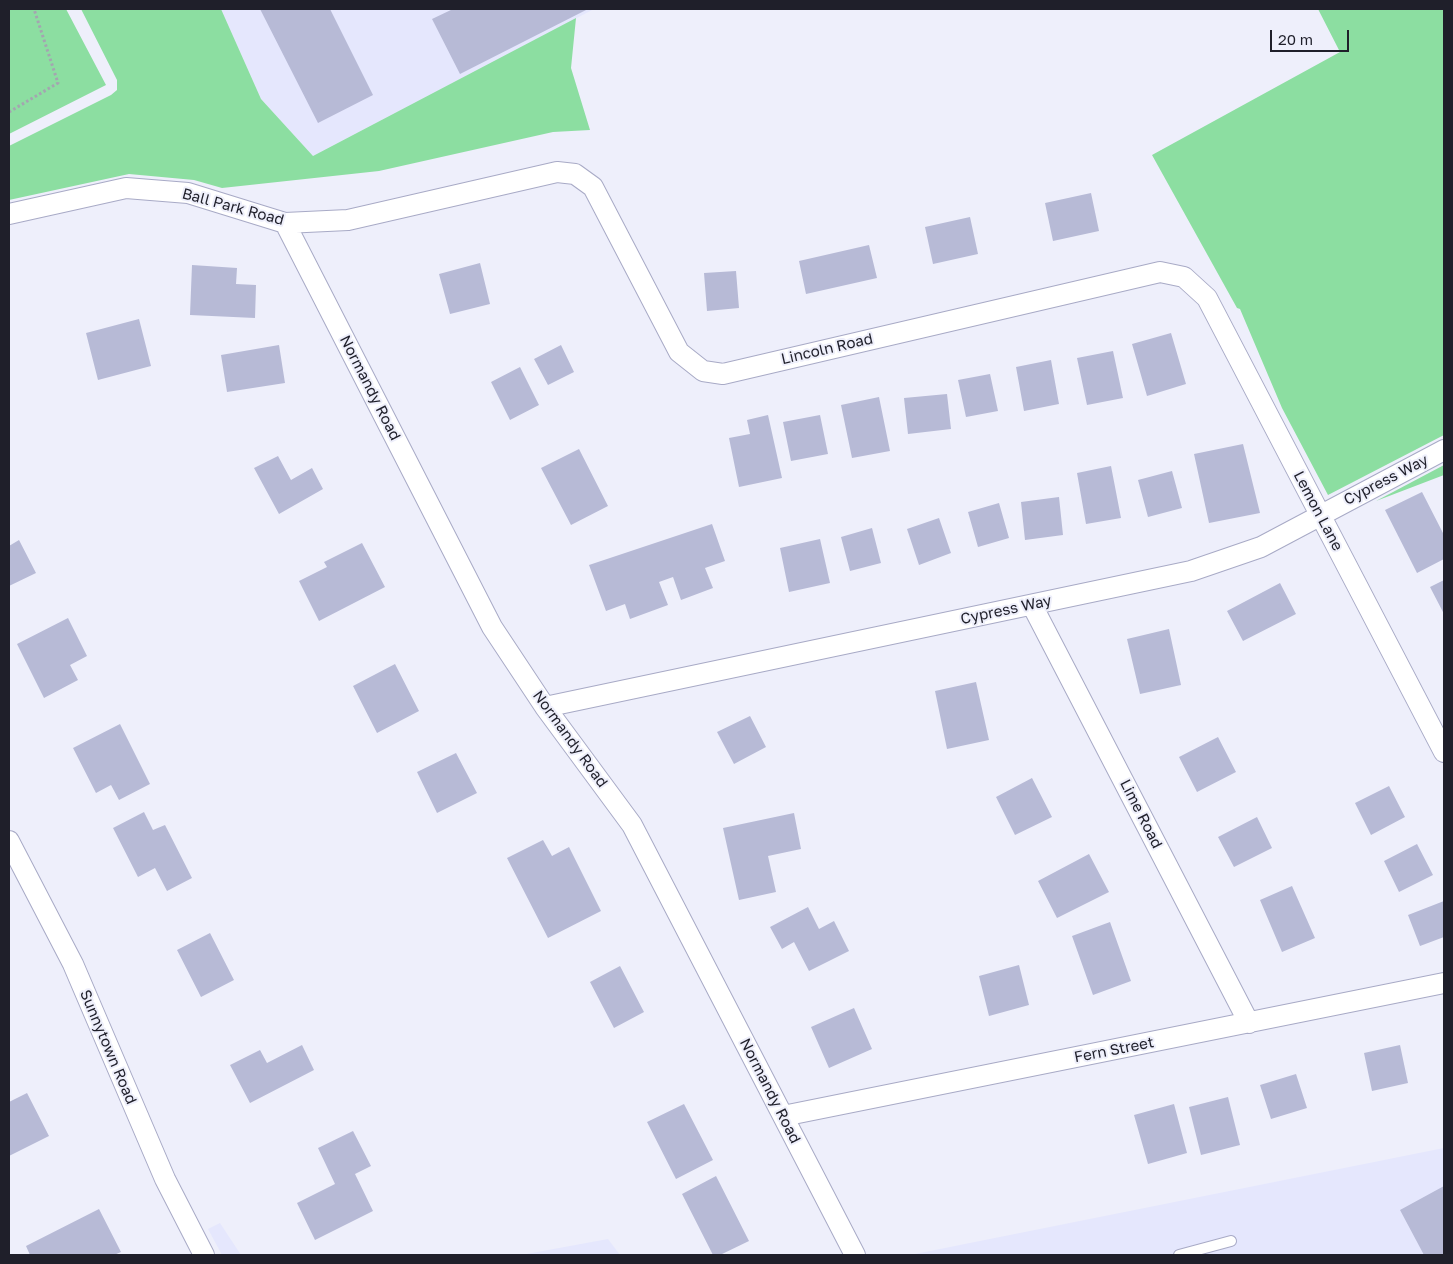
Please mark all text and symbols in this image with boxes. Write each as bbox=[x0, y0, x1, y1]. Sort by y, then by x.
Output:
scale bar bbox=[1273, 20, 1352, 52]
text: 20 m bbox=[1278, 30, 1313, 48]
street label: Ball Park Road bbox=[180, 185, 286, 229]
street label: Lincoln Road bbox=[779, 330, 875, 368]
street label: Normandy Road bbox=[336, 333, 404, 443]
street label: Cypress Way bbox=[1341, 451, 1431, 509]
street label: Lemon Lane bbox=[1290, 468, 1346, 554]
street label: Cypress Way bbox=[959, 592, 1053, 628]
street label: Normandy Road bbox=[529, 687, 611, 791]
street label: Lime Road bbox=[1116, 776, 1166, 852]
street label: Sunnytown Road bbox=[76, 987, 140, 1107]
street label: Fern Street bbox=[1073, 1033, 1155, 1067]
street label: Normandy Road bbox=[736, 1036, 804, 1146]

